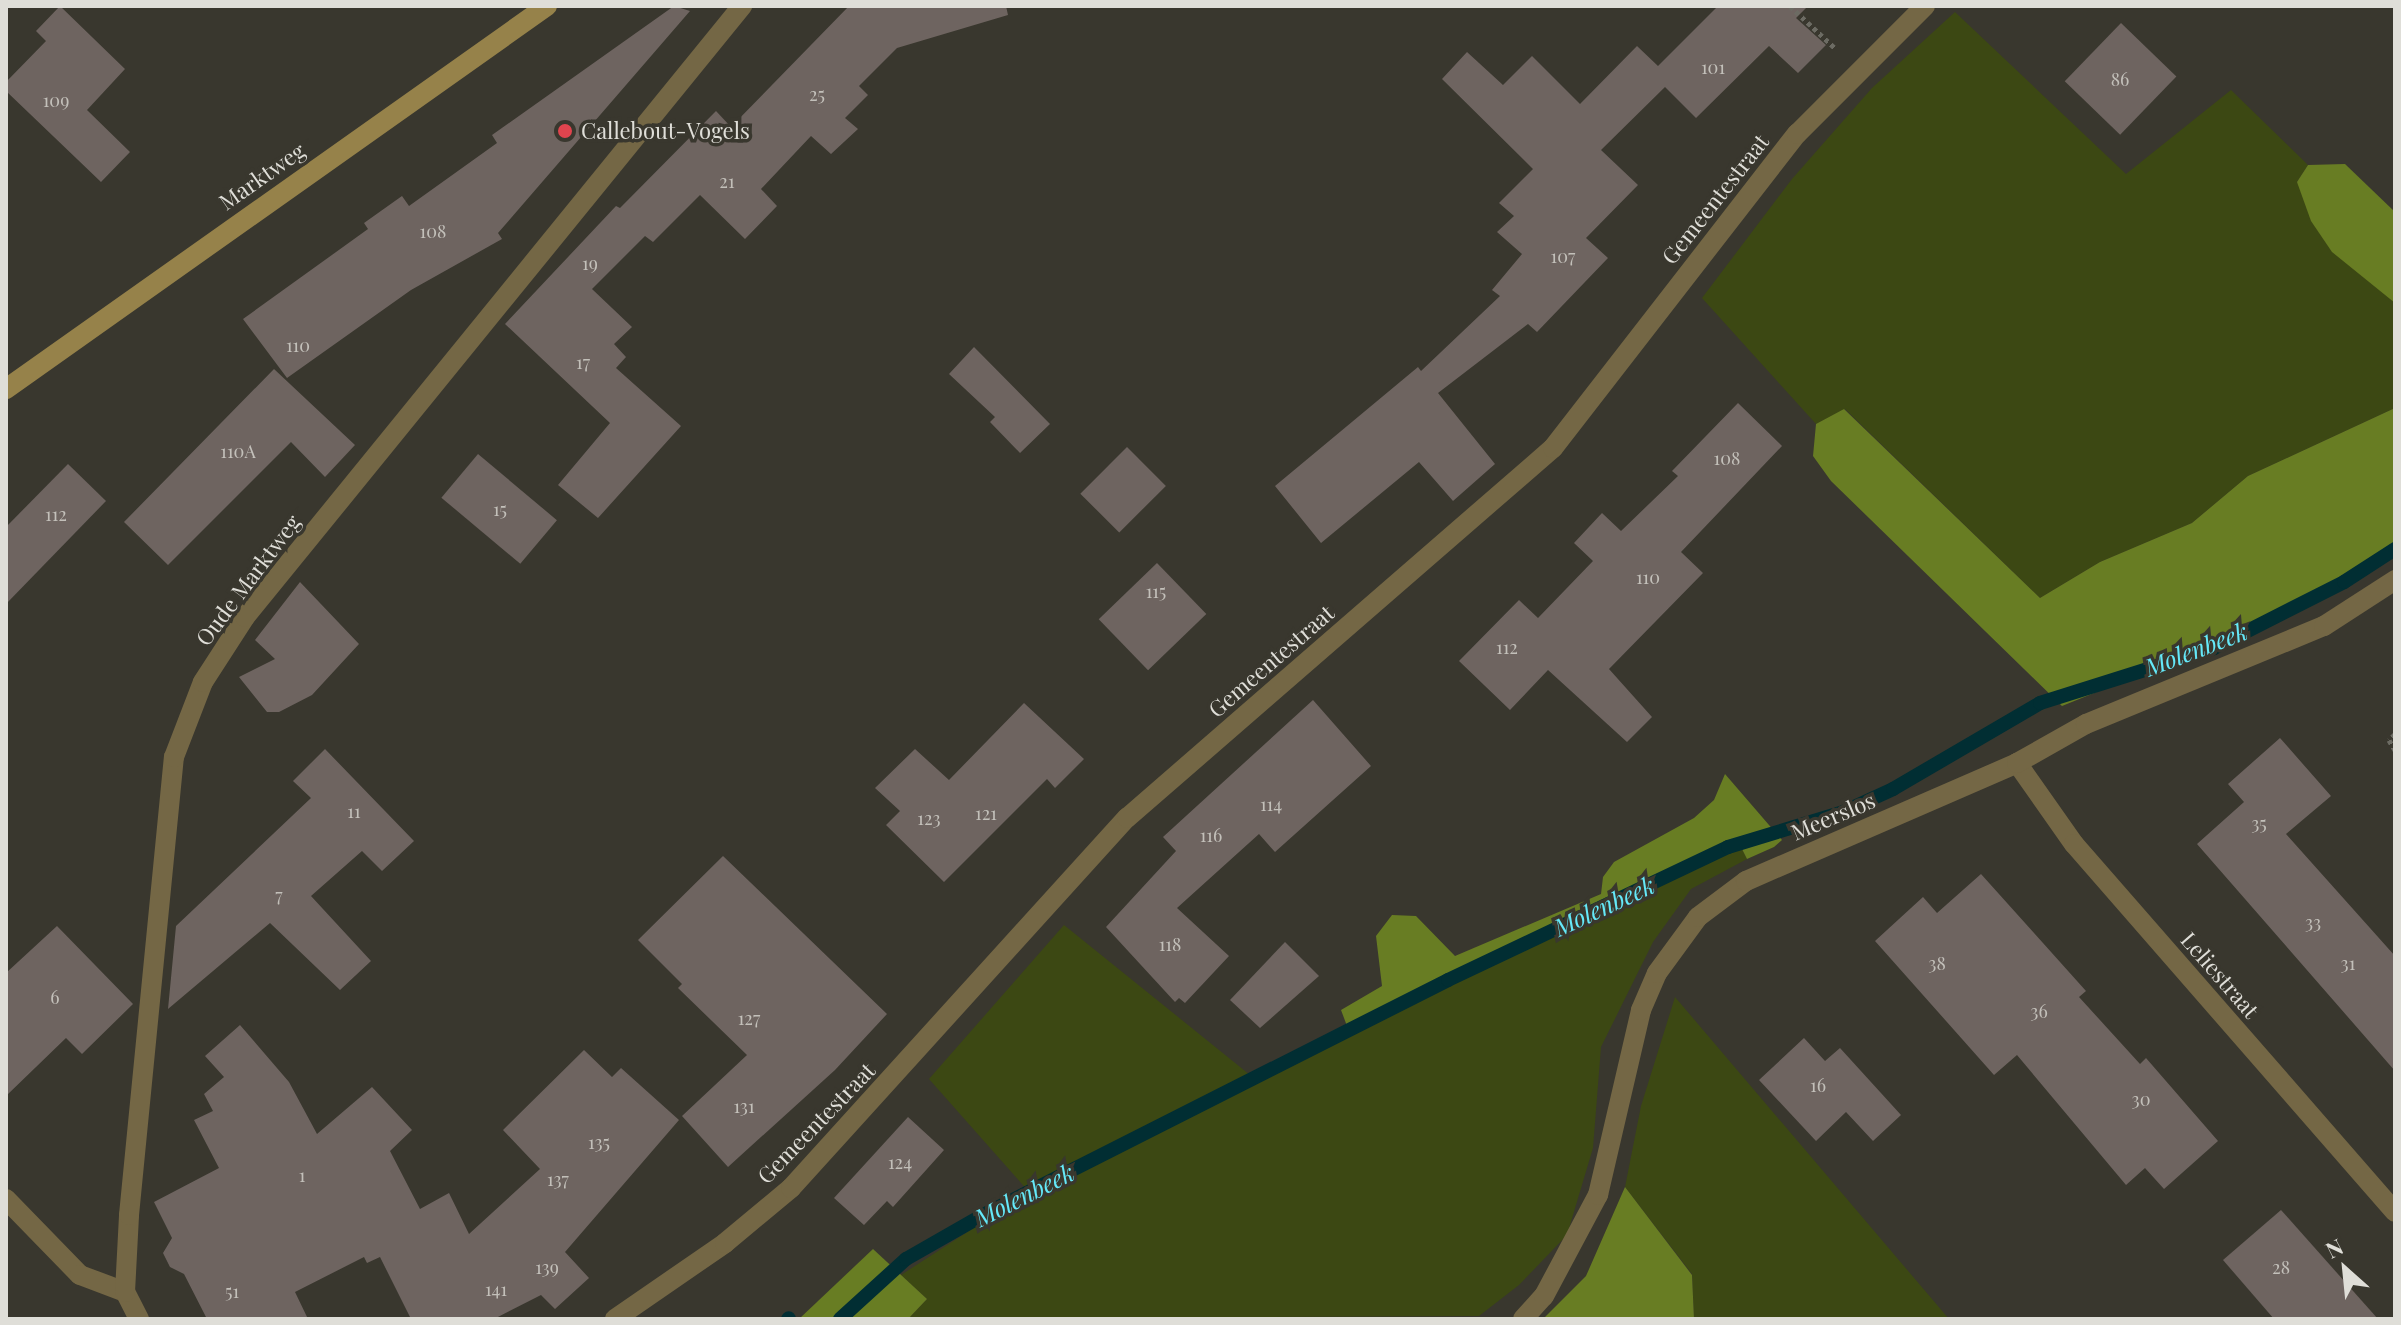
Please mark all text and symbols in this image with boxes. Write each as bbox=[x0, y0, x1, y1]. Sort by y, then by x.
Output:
house number: 101 bbox=[1701, 56, 1725, 78]
house number: 86 bbox=[2111, 68, 2129, 90]
house number: 25 bbox=[809, 83, 825, 105]
house number: 109 bbox=[43, 89, 69, 111]
place label: Callebout-Vogels bbox=[581, 118, 750, 144]
marker: Callebout-Vogels bbox=[556, 122, 574, 140]
street label: Gemeentestraat bbox=[1656, 129, 1774, 269]
street label: Marktweg bbox=[214, 137, 310, 215]
house number: 21 bbox=[719, 170, 735, 192]
house number: 108 bbox=[420, 220, 446, 242]
house number: 107 bbox=[1551, 245, 1575, 267]
house number: 19 bbox=[582, 252, 598, 274]
house number: 110 bbox=[286, 334, 310, 356]
house number: 17 bbox=[576, 351, 590, 373]
house number: 110A bbox=[220, 440, 256, 462]
house number: 108 bbox=[1714, 447, 1740, 469]
house number: 15 bbox=[493, 498, 507, 520]
house number: 112 bbox=[45, 503, 67, 525]
street label: Oude Marktweg bbox=[190, 509, 306, 651]
house number: 110 bbox=[1636, 566, 1660, 588]
house number: 115 bbox=[1146, 580, 1166, 602]
street label: Gemeentestraat bbox=[1203, 599, 1339, 723]
water label: Molenbeek bbox=[2141, 616, 2251, 682]
house number: 112 bbox=[1496, 636, 1518, 658]
street label: Meerslos bbox=[1787, 787, 1879, 845]
house number: 114 bbox=[1260, 793, 1282, 815]
house number: 11 bbox=[347, 800, 361, 822]
house number: 121 bbox=[975, 802, 997, 824]
house number: 123 bbox=[917, 807, 941, 829]
house number: 35 bbox=[2251, 812, 2267, 834]
house number: 116 bbox=[1200, 824, 1222, 846]
water label: Molenbeek bbox=[1549, 870, 1659, 942]
house number: 7 bbox=[275, 884, 283, 906]
house number: 33 bbox=[2305, 911, 2321, 933]
street label: Leliestraat bbox=[2176, 927, 2264, 1023]
house number: 118 bbox=[1159, 933, 1181, 955]
house number: 38 bbox=[1928, 952, 1946, 974]
house number: 31 bbox=[2341, 952, 2355, 974]
house number: 6 bbox=[50, 986, 60, 1008]
house number: 36 bbox=[2030, 1000, 2048, 1022]
house number: 127 bbox=[738, 1007, 760, 1029]
street label: Gemeentestraat bbox=[752, 1057, 880, 1189]
house number: 16 bbox=[1810, 1074, 1826, 1096]
house number: 30 bbox=[2132, 1088, 2150, 1110]
house number: 131 bbox=[733, 1095, 755, 1117]
house number: 135 bbox=[588, 1131, 610, 1153]
house number: 124 bbox=[888, 1151, 912, 1173]
water label: Molenbeek bbox=[969, 1158, 1079, 1232]
house number: 1 bbox=[299, 1164, 305, 1186]
house number: 137 bbox=[547, 1168, 569, 1190]
north arrow bbox=[2305, 1229, 2385, 1309]
text: N bbox=[2320, 1231, 2348, 1265]
house number: 139 bbox=[535, 1256, 559, 1278]
house number: 28 bbox=[2272, 1256, 2290, 1278]
house number: 141 bbox=[485, 1278, 507, 1300]
house number: 51 bbox=[225, 1280, 239, 1302]

